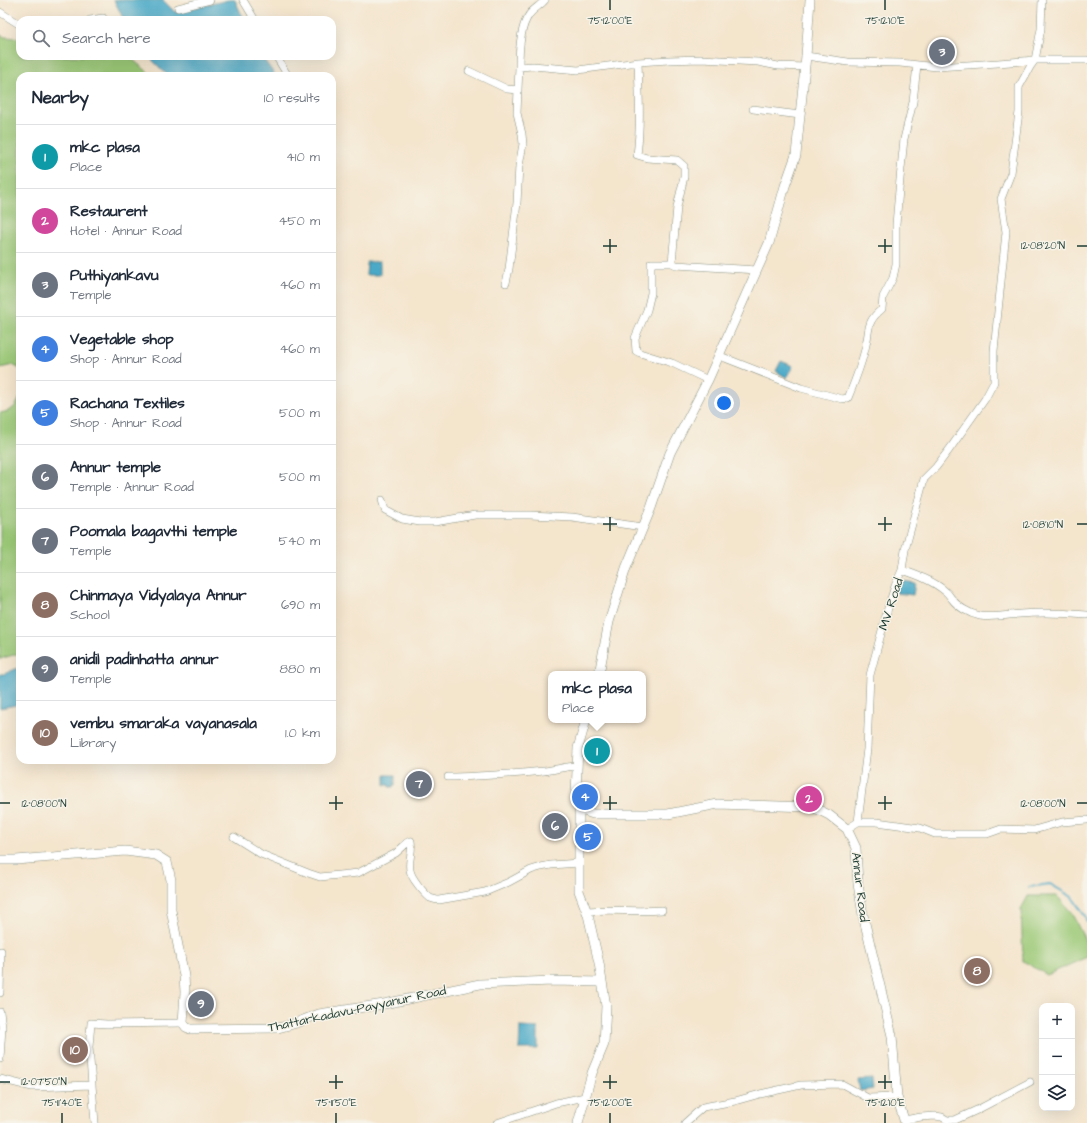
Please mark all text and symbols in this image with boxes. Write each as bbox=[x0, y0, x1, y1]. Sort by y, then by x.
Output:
text: 75°12'00"E bbox=[588, 14, 633, 28]
text: 75°12'10"E bbox=[865, 14, 905, 28]
search box bbox=[16, 16, 336, 60]
icon: search bbox=[30, 27, 52, 49]
text: Search here bbox=[62, 28, 151, 49]
pin: 3 bbox=[929, 37, 955, 67]
text: Nearby bbox=[32, 86, 89, 110]
text: 10 results bbox=[264, 89, 320, 107]
text: mkc plasa bbox=[70, 137, 140, 158]
text: 1 bbox=[44, 148, 46, 166]
text: 410 m bbox=[286, 148, 320, 166]
text: Place bbox=[70, 158, 102, 176]
text: Restaurent bbox=[70, 201, 148, 222]
text: 2 bbox=[41, 212, 49, 230]
text: 450 m bbox=[278, 212, 320, 230]
text: Hotel · Annur Road bbox=[70, 222, 182, 240]
text: 12°08'20"N bbox=[1021, 239, 1065, 253]
text: Puthiyankavu bbox=[70, 265, 159, 286]
text: 3 bbox=[42, 276, 48, 294]
text: 460 m bbox=[279, 276, 320, 294]
text: Temple bbox=[70, 286, 112, 304]
text: Vegetable shop bbox=[70, 329, 174, 350]
text: 4 bbox=[41, 340, 49, 358]
text: 460 m bbox=[279, 340, 320, 358]
text: Shop · Annur Road bbox=[70, 350, 182, 368]
text: Rachana Textiles bbox=[70, 393, 185, 414]
your location bbox=[714, 393, 734, 413]
text: 5 bbox=[40, 404, 50, 422]
text: 500 m bbox=[279, 404, 320, 422]
text: Shop · Annur Road bbox=[70, 414, 182, 432]
text: Annur temple bbox=[70, 457, 161, 478]
text: 6 bbox=[41, 468, 49, 486]
text: 500 m bbox=[279, 468, 320, 486]
text: Temple · Annur Road bbox=[70, 478, 194, 496]
text: 12°08'10"N bbox=[1023, 518, 1063, 532]
text: Poomala bagavthi temple bbox=[70, 521, 237, 542]
text: 7 bbox=[41, 532, 49, 550]
text: 540 m bbox=[278, 532, 320, 550]
text: Temple bbox=[70, 542, 112, 560]
street label: MV Road bbox=[874, 575, 908, 632]
text: Chinmaya Vidyalaya Annur bbox=[70, 585, 247, 606]
text: 8 bbox=[41, 596, 49, 614]
text: 690 m bbox=[281, 596, 320, 614]
text: School bbox=[70, 606, 110, 624]
text: anidil padinhatta annur bbox=[70, 649, 219, 670]
text: 9 bbox=[41, 660, 49, 678]
text: 880 m bbox=[280, 660, 320, 678]
text: Temple bbox=[70, 670, 112, 688]
popup bbox=[548, 671, 646, 723]
text: mkc plasa bbox=[562, 678, 632, 699]
text: Place bbox=[562, 699, 594, 717]
text: vembu smaraka vayanasala bbox=[70, 713, 257, 734]
text: 10 bbox=[40, 724, 50, 742]
text: 1.0 km bbox=[285, 724, 320, 742]
text: Library bbox=[70, 734, 116, 752]
pin: 1 bbox=[584, 736, 610, 766]
pin: 7 bbox=[406, 769, 432, 799]
pin: 4 bbox=[572, 782, 598, 812]
pin: 2 bbox=[796, 784, 822, 814]
text: 12°08'00"N bbox=[22, 797, 66, 811]
text: 12°08'00"N bbox=[1021, 797, 1065, 811]
pin: 6 bbox=[542, 811, 568, 841]
pin: 5 bbox=[575, 822, 601, 852]
street label: Annur Road bbox=[847, 851, 873, 923]
pin: 8 bbox=[964, 956, 990, 986]
street label: Thattarkadavu-Payyanur Road bbox=[266, 981, 448, 1038]
pin: 9 bbox=[188, 989, 214, 1019]
map controls bbox=[1039, 1003, 1075, 1111]
button: + bbox=[1039, 1003, 1075, 1039]
pin: 10 bbox=[62, 1035, 88, 1065]
button: − bbox=[1039, 1039, 1075, 1075]
text: 12°07'50"N bbox=[21, 1075, 67, 1089]
button: layers bbox=[1039, 1075, 1075, 1111]
text: 75°11'40"E bbox=[41, 1096, 83, 1110]
text: 75°11'50"E bbox=[315, 1096, 357, 1110]
text: 75°12'00"E bbox=[588, 1096, 633, 1110]
text: 75°12'10"E bbox=[865, 1096, 905, 1110]

